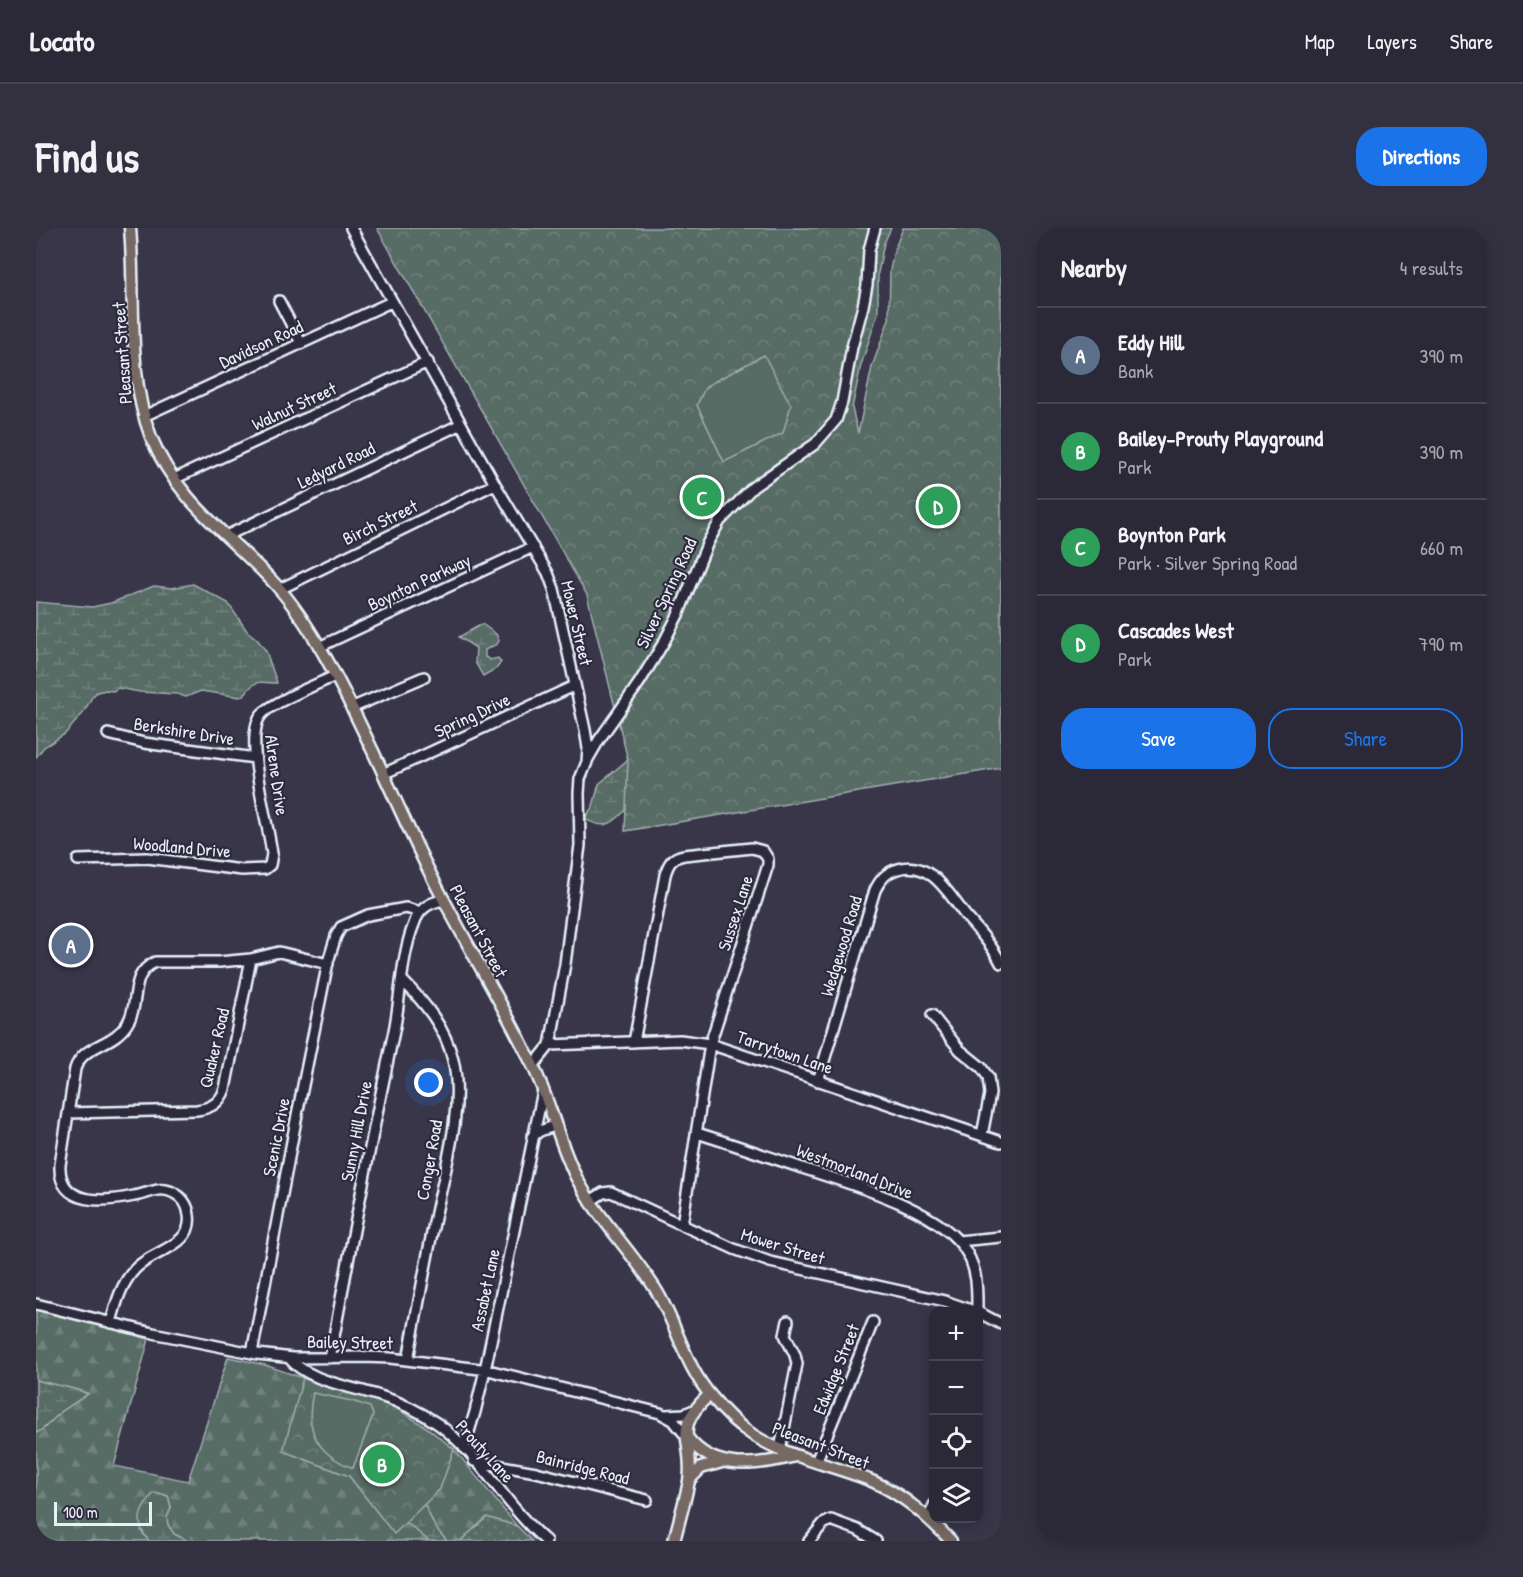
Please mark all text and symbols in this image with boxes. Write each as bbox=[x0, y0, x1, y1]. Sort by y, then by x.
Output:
text: Locato bbox=[30, 22, 94, 60]
text: Map bbox=[1305, 27, 1334, 56]
text: Layers bbox=[1367, 27, 1417, 56]
text: Share bbox=[1450, 27, 1493, 56]
button: Directions bbox=[1356, 127, 1487, 186]
text: Find us bbox=[36, 128, 139, 185]
text: Nearby bbox=[1061, 250, 1127, 285]
text: 4 results bbox=[1400, 254, 1463, 281]
street label: Pleasant Street bbox=[106, 300, 138, 405]
street label: Davidson Road bbox=[215, 314, 307, 374]
text: Eddy Hill bbox=[1118, 327, 1184, 357]
text: A bbox=[1076, 342, 1085, 369]
text: 390 m bbox=[1420, 342, 1463, 369]
text: Bank bbox=[1118, 357, 1153, 384]
street label: Walnut Street bbox=[248, 375, 341, 436]
text: Bailey-Prouty Playground bbox=[1118, 423, 1323, 453]
street label: Ledyard Road bbox=[293, 436, 379, 494]
text: B bbox=[1075, 438, 1086, 465]
text: 390 m bbox=[1420, 438, 1463, 465]
text: Park bbox=[1118, 453, 1151, 480]
pin: C bbox=[682, 474, 722, 520]
pin: D bbox=[918, 484, 958, 528]
street label: Birch Street bbox=[338, 493, 422, 551]
text: Boynton Park bbox=[1118, 519, 1226, 549]
street label: Silver Spring Road bbox=[629, 534, 703, 652]
text: C bbox=[1075, 534, 1086, 561]
text: 660 m bbox=[1420, 534, 1463, 561]
street label: Boynton Parkway bbox=[363, 547, 475, 617]
text: Park · Silver Spring Road bbox=[1118, 549, 1297, 576]
street label: Mower Street bbox=[555, 578, 599, 669]
text: Cascades West bbox=[1118, 615, 1234, 645]
text: D bbox=[1076, 630, 1085, 657]
text: 790 m bbox=[1419, 630, 1463, 657]
text: Park bbox=[1118, 645, 1151, 672]
street label: Spring Drive bbox=[430, 687, 514, 743]
button: Save bbox=[1061, 708, 1256, 769]
button: Share bbox=[1268, 708, 1463, 769]
street label: Berkshire Drive bbox=[132, 711, 236, 751]
street label: Alrene Drive bbox=[259, 733, 295, 817]
street label: Woodland Drive bbox=[132, 830, 232, 864]
street label: Sussex Lane bbox=[711, 872, 759, 954]
street label: Pleasant Street bbox=[444, 880, 514, 983]
street label: Wedgewood Road bbox=[814, 893, 868, 999]
pin: A bbox=[51, 922, 90, 968]
street label: Quaker Road bbox=[193, 1006, 235, 1090]
street label: Tarrytown Lane bbox=[734, 1024, 836, 1080]
your location bbox=[414, 1068, 443, 1097]
street label: Sunny Hill Drive bbox=[334, 1079, 378, 1183]
street label: Scenic Drive bbox=[256, 1096, 296, 1178]
street label: Conger Road bbox=[410, 1118, 448, 1202]
street label: Westmorland Drive bbox=[793, 1137, 917, 1205]
street label: Mower Street bbox=[738, 1221, 829, 1271]
street label: Assabet Lane bbox=[464, 1246, 506, 1334]
map controls bbox=[929, 1307, 983, 1523]
button: + bbox=[929, 1307, 983, 1361]
street label: Edwidge Street bbox=[807, 1319, 866, 1418]
street label: Bailey Street bbox=[307, 1329, 394, 1355]
button: − bbox=[929, 1361, 983, 1415]
street label: Prouty Lane bbox=[450, 1414, 520, 1488]
street label: Pleasant Street bbox=[769, 1415, 874, 1475]
button: locate bbox=[929, 1415, 983, 1469]
pin: B bbox=[362, 1442, 402, 1486]
street label: Bainridge Road bbox=[534, 1443, 632, 1491]
button: layers bbox=[929, 1469, 983, 1523]
scale bar bbox=[54, 1499, 152, 1526]
text: 100 m bbox=[63, 1501, 98, 1523]

